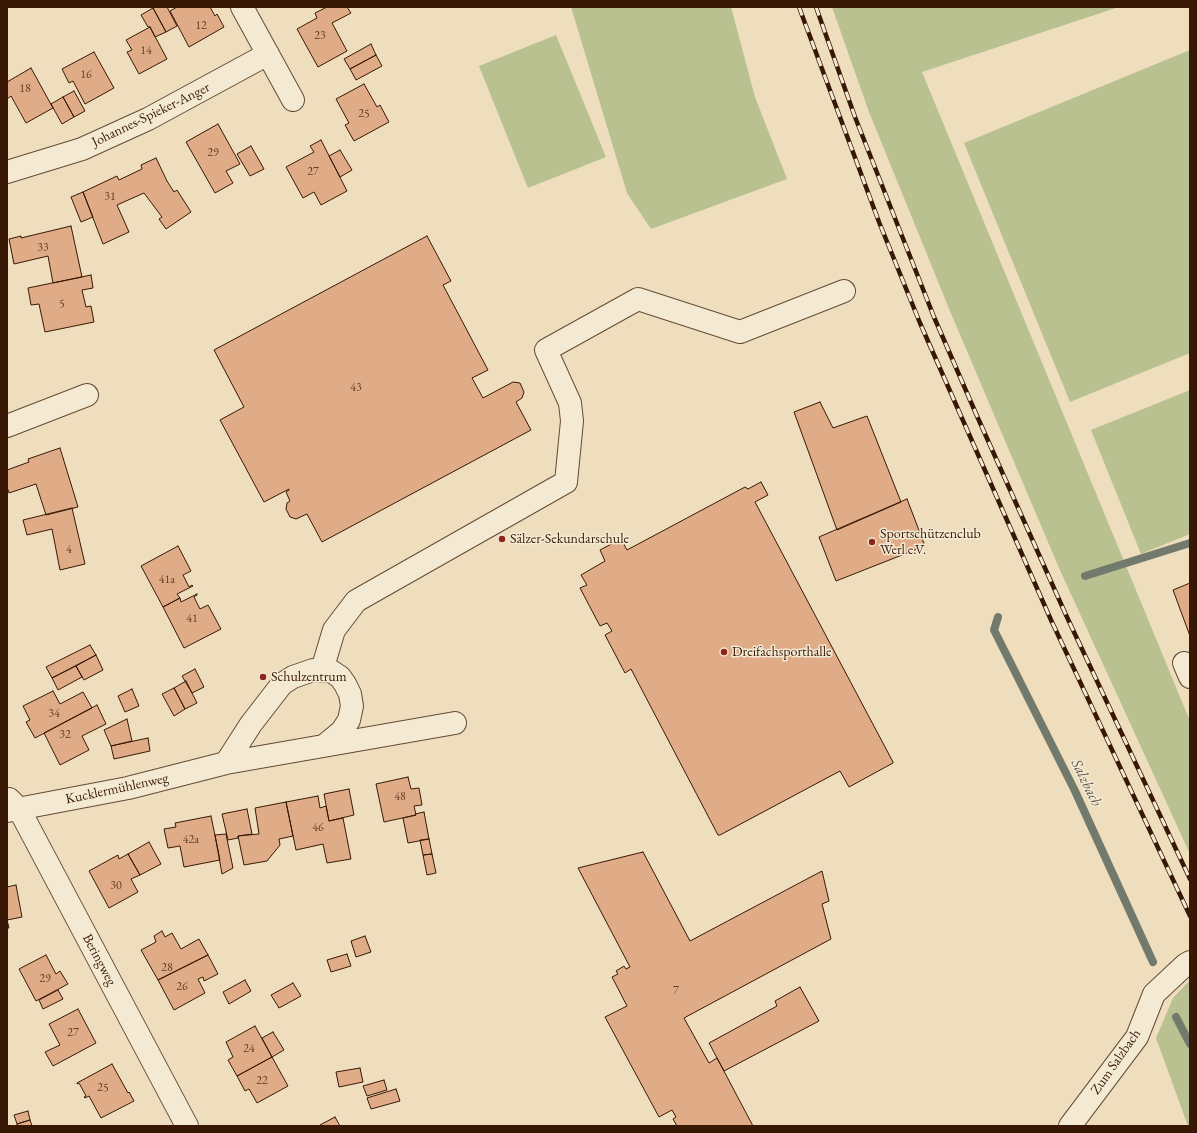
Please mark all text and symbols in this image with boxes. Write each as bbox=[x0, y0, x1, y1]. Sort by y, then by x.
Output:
house number: 12 bbox=[195, 19, 207, 33]
house number: 23 bbox=[314, 29, 326, 43]
house number: 14 bbox=[140, 44, 152, 58]
house number: 16 bbox=[80, 68, 92, 82]
street label: Johannes-Spieker-Anger bbox=[89, 79, 213, 151]
house number: 18 bbox=[19, 82, 31, 96]
house number: 25 bbox=[358, 107, 370, 121]
house number: 29 bbox=[207, 146, 219, 160]
house number: 27 bbox=[307, 165, 319, 179]
house number: 31 bbox=[104, 190, 116, 204]
house number: 33 bbox=[37, 241, 49, 255]
house number: 5 bbox=[59, 297, 65, 311]
house number: 43 bbox=[350, 381, 362, 395]
place label: Sportschützenclub Werl e.V. bbox=[880, 526, 981, 558]
place label: Sälzer-Sekundarschule bbox=[510, 531, 629, 547]
marker: Sälzer-Sekundarschule bbox=[497, 534, 507, 544]
marker: Sportschützenclub Werl e.V. bbox=[867, 537, 877, 547]
house number: 4 bbox=[66, 543, 72, 557]
house number: 41a bbox=[159, 573, 175, 587]
house number: 41 bbox=[186, 612, 198, 626]
place label: Dreifachsporthalle bbox=[732, 644, 831, 660]
marker: Dreifachsporthalle bbox=[719, 647, 729, 657]
place label: Schulzentrum bbox=[271, 669, 347, 685]
marker: Schulzentrum bbox=[258, 672, 268, 682]
house number: 34 bbox=[48, 707, 60, 721]
house number: 32 bbox=[59, 728, 71, 742]
water label: Salzbach bbox=[1067, 756, 1105, 810]
street label: Kucklermühlenweg bbox=[64, 770, 170, 808]
house number: 48 bbox=[394, 790, 406, 804]
house number: 46 bbox=[312, 821, 324, 835]
house number: 42a bbox=[183, 833, 199, 847]
house number: 30 bbox=[110, 879, 122, 893]
street label: Beringweg bbox=[78, 931, 120, 989]
house number: 28 bbox=[161, 961, 173, 975]
house number: 29 bbox=[39, 972, 51, 986]
house number: 26 bbox=[176, 980, 188, 994]
house number: 7 bbox=[673, 984, 679, 998]
house number: 27 bbox=[67, 1026, 79, 1040]
street label: Zum Salzbach bbox=[1087, 1026, 1145, 1098]
house number: 24 bbox=[243, 1042, 255, 1056]
house number: 22 bbox=[256, 1074, 268, 1088]
house number: 25 bbox=[97, 1081, 109, 1095]

